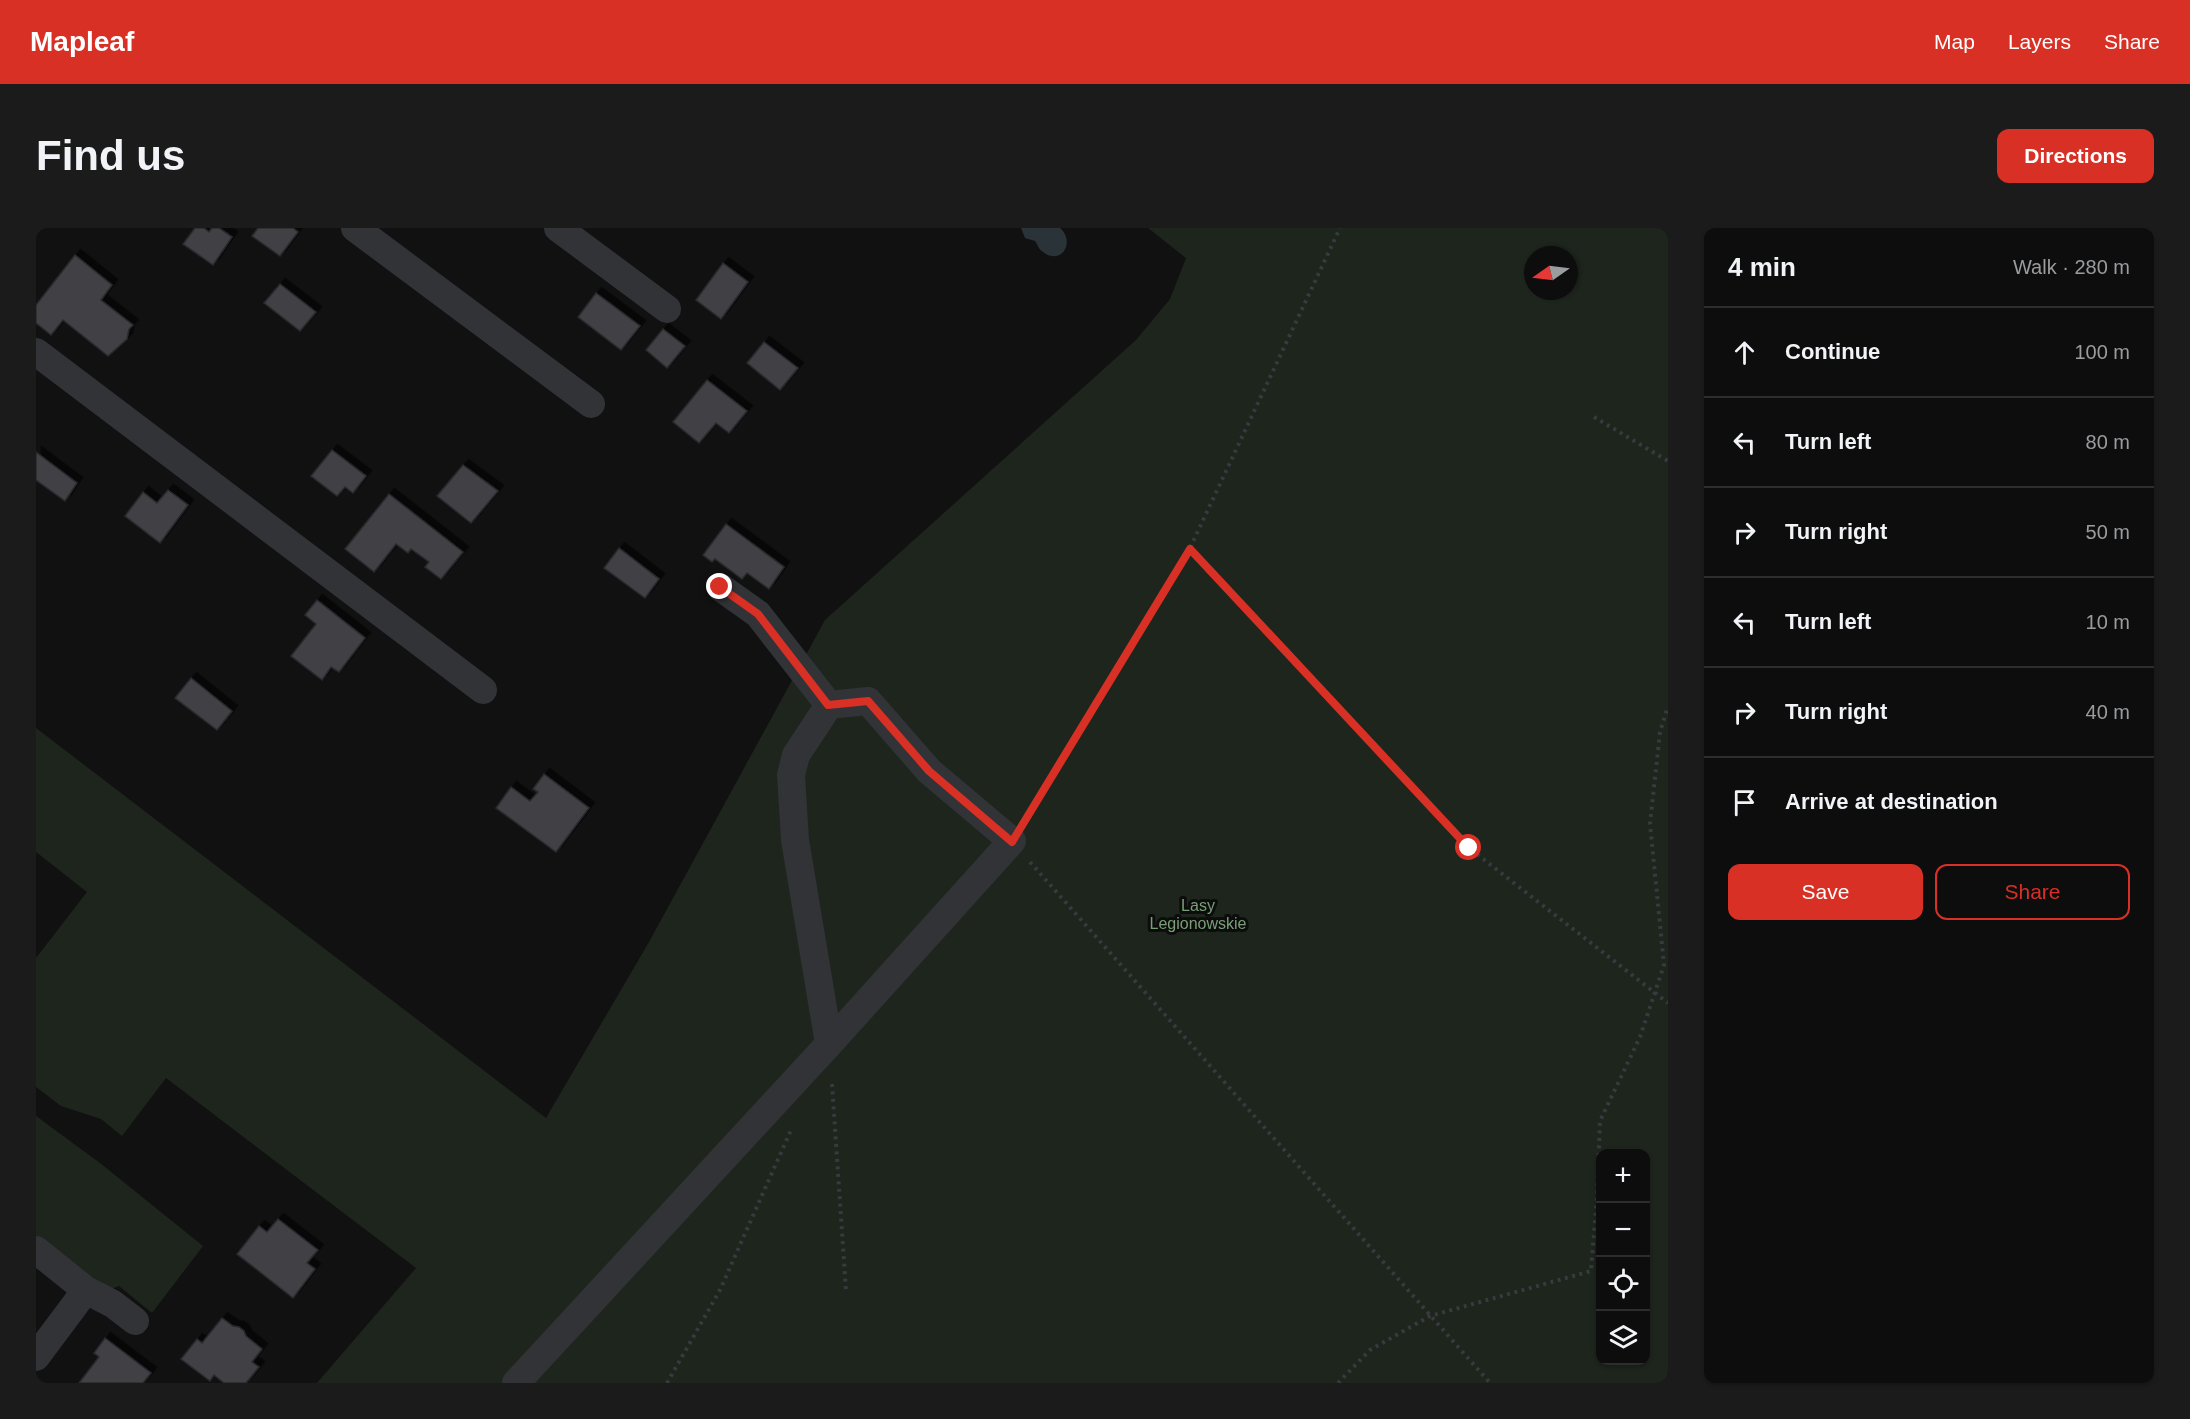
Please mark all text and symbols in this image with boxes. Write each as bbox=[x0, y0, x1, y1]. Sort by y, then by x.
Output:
text: Mapleaf bbox=[30, 26, 134, 57]
text: Map bbox=[1934, 30, 1975, 53]
text: Layers bbox=[2008, 30, 2071, 53]
text: Share bbox=[2104, 30, 2160, 53]
button: Directions bbox=[1997, 129, 2154, 183]
text: Find us bbox=[36, 132, 185, 179]
north arrow bbox=[1524, 246, 1578, 300]
text: 4 min bbox=[1728, 252, 1796, 282]
text: Walk · 280 m bbox=[2013, 256, 2130, 278]
icon: ahead bbox=[1728, 336, 1761, 369]
text: Continue bbox=[1785, 339, 1880, 364]
text: 100 m bbox=[2074, 341, 2130, 363]
icon: left bbox=[1728, 426, 1761, 459]
text: Turn left bbox=[1785, 429, 1871, 454]
text: 80 m bbox=[2086, 431, 2130, 453]
icon: right bbox=[1728, 516, 1761, 549]
text: Turn right bbox=[1785, 519, 1887, 544]
text: 50 m bbox=[2086, 521, 2130, 543]
route end bbox=[706, 573, 732, 599]
icon: left bbox=[1728, 606, 1761, 639]
text: Turn left bbox=[1785, 609, 1871, 634]
text: 10 m bbox=[2086, 611, 2130, 633]
icon: right bbox=[1728, 696, 1761, 729]
text: Turn right bbox=[1785, 699, 1887, 724]
text: 40 m bbox=[2086, 701, 2130, 723]
icon: arrive bbox=[1728, 786, 1761, 819]
text: Arrive at destination bbox=[1785, 789, 1998, 814]
route start bbox=[1455, 834, 1481, 860]
button: Save bbox=[1728, 864, 1923, 920]
button: Share bbox=[1935, 864, 2130, 920]
park label: Lasy Legionowskie bbox=[1150, 897, 1247, 932]
map controls bbox=[1596, 1149, 1650, 1365]
button: + bbox=[1596, 1149, 1650, 1203]
button: − bbox=[1596, 1203, 1650, 1257]
button: locate bbox=[1596, 1257, 1650, 1311]
button: layers bbox=[1596, 1311, 1650, 1365]

